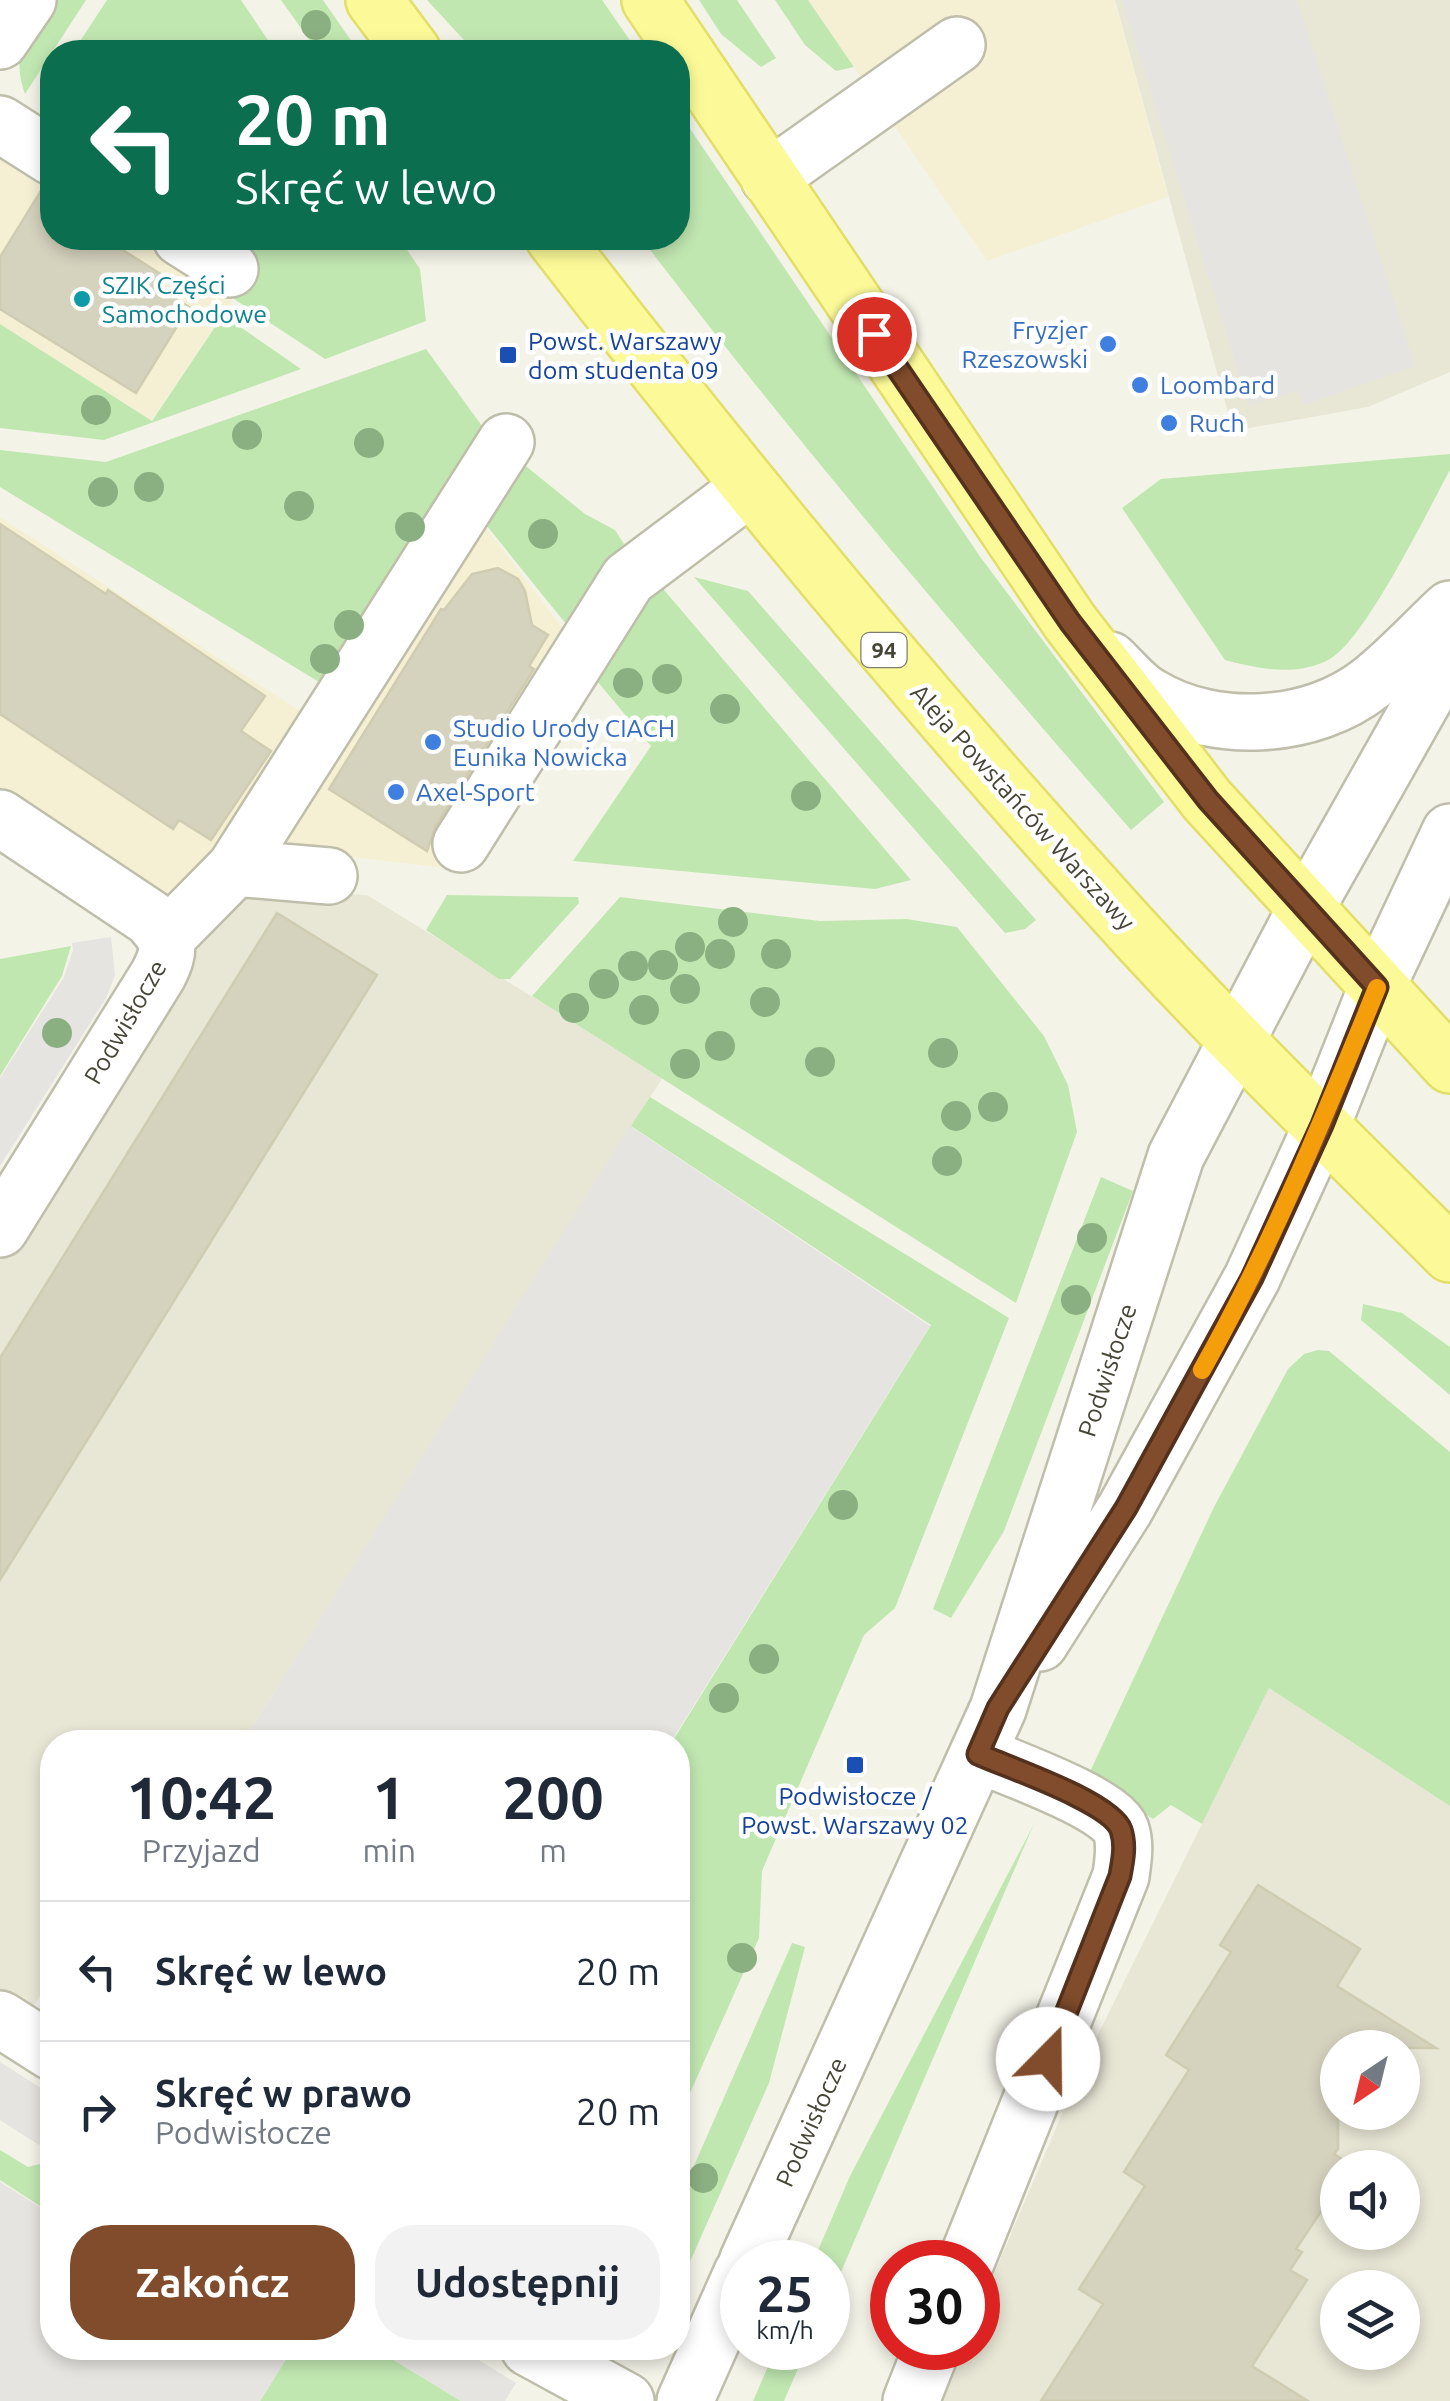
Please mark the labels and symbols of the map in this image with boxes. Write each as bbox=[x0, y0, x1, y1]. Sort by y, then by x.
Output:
place label: SZIK Części Samochodowe bbox=[102, 271, 267, 328]
marker: SZIK Części Samochodowe bbox=[71, 288, 93, 310]
pin bbox=[832, 292, 917, 377]
place label: Fryzjer Rzeszowski bbox=[961, 316, 1089, 373]
place label: Powst. Warszawy dom studenta 09 bbox=[528, 327, 721, 384]
marker: Fryzjer Rzeszowski bbox=[1097, 333, 1119, 355]
marker: Powst. Warszawy dom studenta 09 bbox=[497, 344, 519, 366]
place label: Loombard bbox=[1160, 371, 1275, 399]
marker: Loombard bbox=[1129, 374, 1151, 396]
place label: Ruch bbox=[1189, 409, 1245, 437]
marker: Ruch bbox=[1158, 412, 1180, 434]
road number: 94 bbox=[862, 633, 906, 667]
street label: Aleja Powstańców Warszawy bbox=[905, 678, 1141, 936]
place label: Studio Urody CIACH Eunika Nowicka bbox=[453, 714, 675, 771]
marker: Studio Urody CIACH Eunika Nowicka bbox=[422, 731, 444, 753]
place label: Axel-Sport bbox=[416, 778, 535, 806]
marker: Axel-Sport bbox=[385, 781, 407, 803]
street label: Podwisłocze bbox=[78, 955, 172, 1089]
street label: Podwisłocze bbox=[1072, 1300, 1142, 1440]
marker: Podwisłocze / Powst. Warszawy 02 bbox=[844, 1754, 866, 1776]
place label: Podwisłocze / Powst. Warszawy 02 bbox=[741, 1782, 969, 1839]
position arrow bbox=[996, 2007, 1100, 2111]
north arrow bbox=[1320, 2030, 1420, 2130]
street label: Podwisłocze bbox=[770, 2053, 852, 2191]
speed limit sign: 30 bbox=[870, 2240, 1000, 2370]

